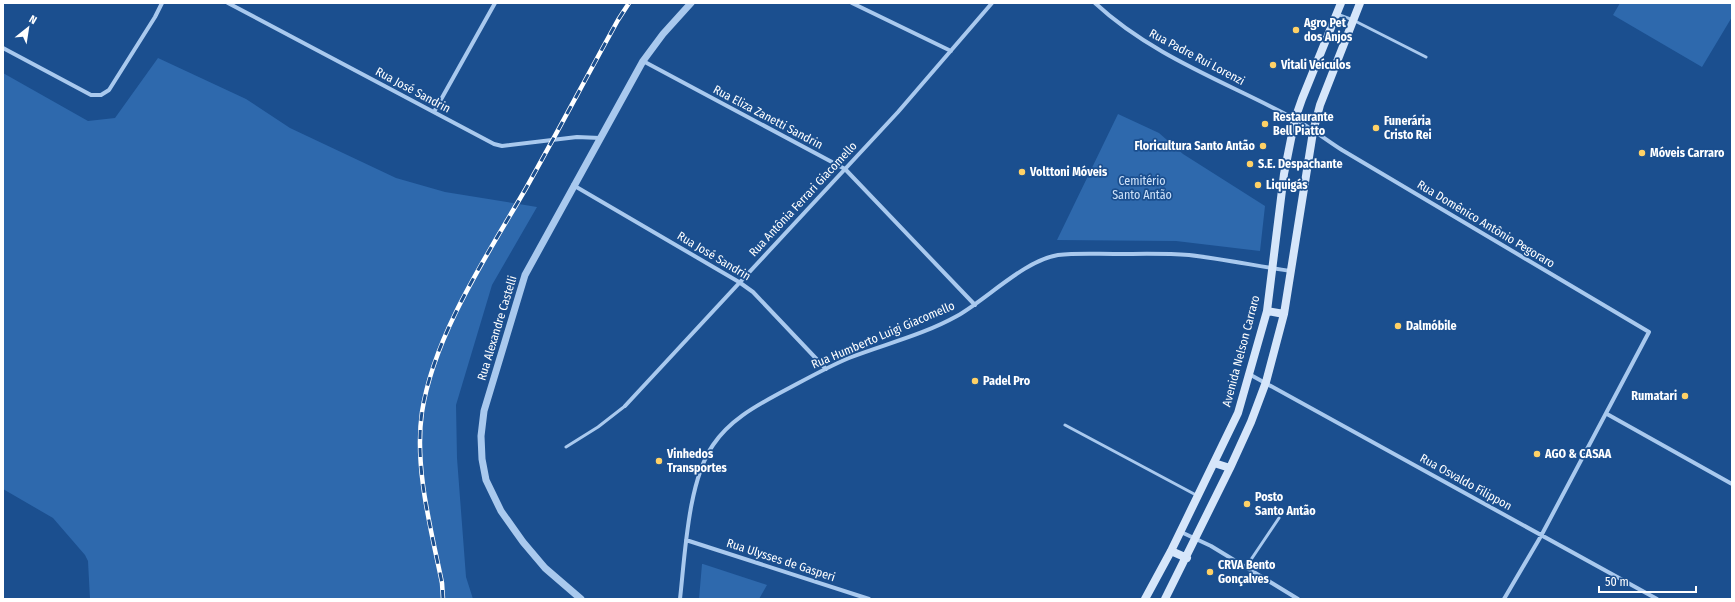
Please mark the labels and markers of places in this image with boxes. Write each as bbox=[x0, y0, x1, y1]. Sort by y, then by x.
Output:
place label: Agro Pet dos Anjos bbox=[1303, 16, 1353, 44]
marker: Agro Pet dos Anjos bbox=[1291, 25, 1301, 35]
place label: Vitali Veículos bbox=[1280, 58, 1351, 72]
marker: Vitali Veículos bbox=[1268, 60, 1278, 70]
place label: Restaurante Bell Piatto bbox=[1273, 110, 1334, 138]
place label: Funerária Cristo Rei bbox=[1384, 114, 1432, 142]
marker: Restaurante Bell Piatto bbox=[1260, 119, 1270, 129]
marker: Funerária Cristo Rei bbox=[1371, 123, 1381, 133]
place label: Floricultura Santo Antão bbox=[1134, 139, 1256, 153]
marker: Floricultura Santo Antão bbox=[1258, 141, 1268, 151]
place label: Móveis Carraro bbox=[1650, 146, 1725, 160]
marker: Móveis Carraro bbox=[1637, 148, 1647, 158]
place label: S.E. Despachante bbox=[1258, 157, 1343, 171]
marker: S.E. Despachante bbox=[1245, 159, 1255, 169]
place label: Volttoni Móveis bbox=[1029, 165, 1108, 179]
marker: Volttoni Móveis bbox=[1017, 167, 1027, 177]
place label: Liquigás bbox=[1266, 178, 1308, 192]
marker: Liquigás bbox=[1253, 180, 1263, 190]
place label: Dalmóbile bbox=[1406, 319, 1457, 333]
marker: Dalmóbile bbox=[1393, 321, 1403, 331]
place label: Padel Pro bbox=[983, 374, 1031, 388]
marker: Padel Pro bbox=[970, 376, 980, 386]
place label: Rumatari bbox=[1631, 389, 1677, 403]
marker: Rumatari bbox=[1680, 391, 1690, 401]
place label: Vinhedos Transportes bbox=[666, 447, 727, 475]
place label: AGO & CASAA bbox=[1544, 447, 1612, 461]
marker: AGO & CASAA bbox=[1532, 449, 1542, 459]
marker: Vinhedos Transportes bbox=[654, 456, 664, 466]
place label: Posto Santo Antão bbox=[1255, 490, 1316, 518]
marker: Posto Santo Antão bbox=[1242, 499, 1252, 509]
place label: CRVA Bento Gonçalves bbox=[1218, 558, 1276, 587]
marker: CRVA Bento Gonçalves bbox=[1205, 567, 1215, 577]

